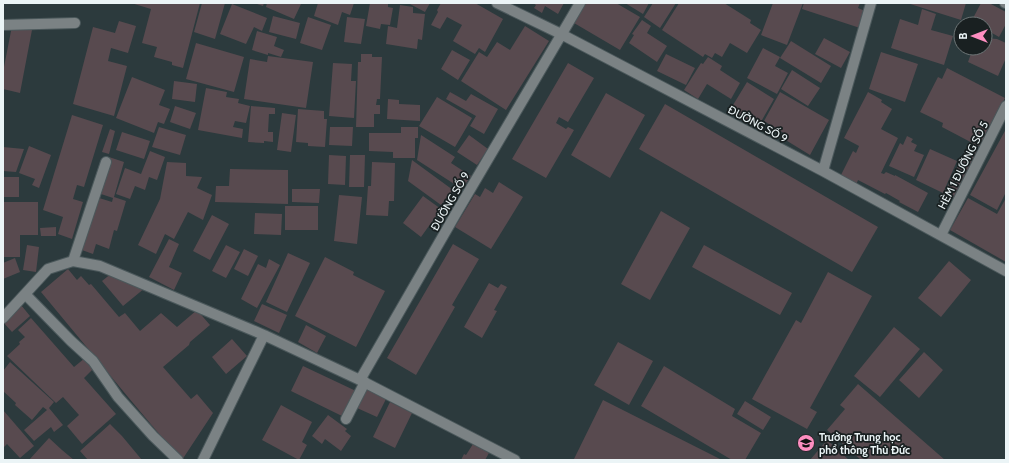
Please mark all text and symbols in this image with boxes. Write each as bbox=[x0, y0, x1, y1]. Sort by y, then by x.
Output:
north arrow bbox=[953, 16, 993, 56]
text: B bbox=[956, 32, 970, 39]
street label: ĐƯỜNG SỐ 9 bbox=[726, 101, 791, 146]
street label: HẺM 1 ĐƯỜNG SỐ 5 bbox=[933, 118, 991, 211]
street label: ĐƯỜNG SỐ 9 bbox=[426, 168, 472, 233]
place label: Trường Trung học phổ thông Thủ Đức bbox=[819, 430, 910, 457]
school or university icon: Trường Trung học phổ thông Thủ Đức bbox=[796, 433, 816, 453]

